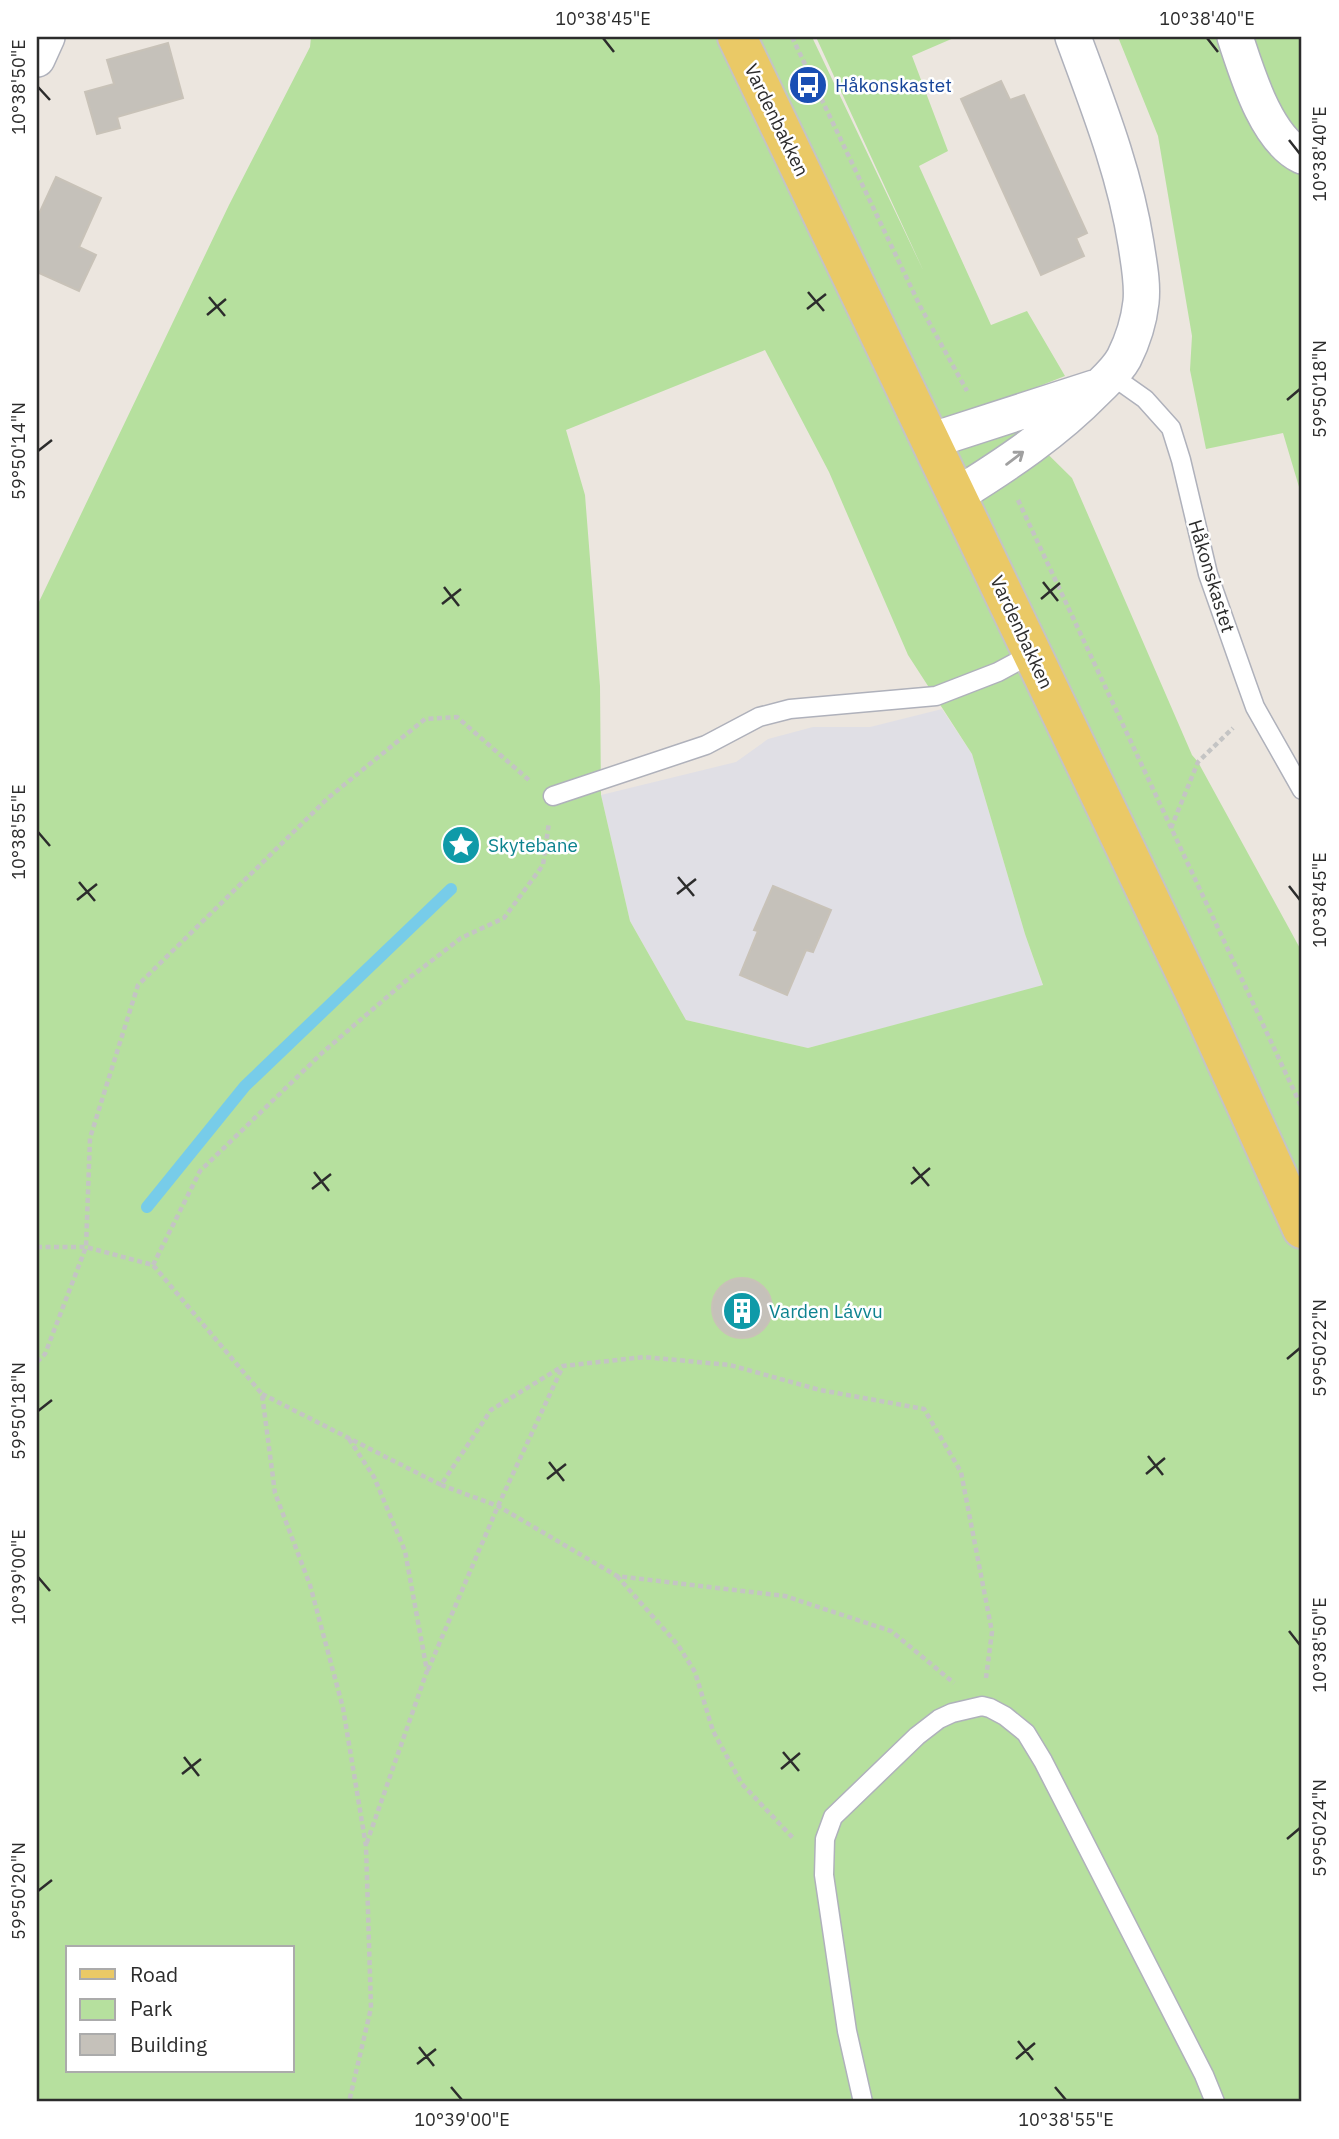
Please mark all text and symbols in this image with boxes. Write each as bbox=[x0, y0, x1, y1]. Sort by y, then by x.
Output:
text: 10°38'45"E bbox=[555, 7, 651, 30]
text: 10°38'40"E bbox=[1159, 7, 1255, 30]
text: 10°38'50"E bbox=[7, 39, 30, 135]
street label: Vardenbakken bbox=[739, 60, 815, 180]
bus stop icon: Håkonskastet bbox=[787, 64, 829, 106]
place label: Håkonskastet bbox=[835, 73, 952, 97]
text: 10°38'40"E bbox=[1308, 106, 1331, 202]
text: 59°50'18"N bbox=[1308, 340, 1331, 438]
text: 59°50'14"N bbox=[7, 402, 30, 500]
one-way arrow bbox=[1005, 451, 1023, 466]
street label: Håkonskastet bbox=[1183, 517, 1241, 635]
street label: Vardenbakken bbox=[985, 571, 1059, 693]
text: 10°38'55"E bbox=[7, 784, 30, 880]
place icon: Skytebane bbox=[440, 824, 482, 866]
place label: Skytebane bbox=[488, 833, 578, 857]
text: 10°38'45"E bbox=[1308, 852, 1331, 948]
building icon: Varden Lávvu bbox=[721, 1290, 763, 1332]
place label: Varden Lávvu bbox=[769, 1299, 883, 1323]
text: 59°50'22"N bbox=[1308, 1299, 1331, 1397]
text: 59°50'18"N bbox=[7, 1362, 30, 1460]
text: 10°39'00"E bbox=[7, 1529, 30, 1625]
text: 10°38'50"E bbox=[1308, 1597, 1331, 1693]
text: 59°50'24"N bbox=[1308, 1779, 1331, 1877]
text: 59°50'20"N bbox=[7, 1842, 30, 1940]
legend bbox=[66, 1946, 294, 2072]
text: Road bbox=[130, 1960, 178, 1988]
text: Park bbox=[130, 1994, 173, 2022]
text: Building bbox=[130, 2030, 207, 2058]
text: 10°39'00"E bbox=[414, 2108, 510, 2131]
text: 10°38'55"E bbox=[1018, 2108, 1114, 2131]

